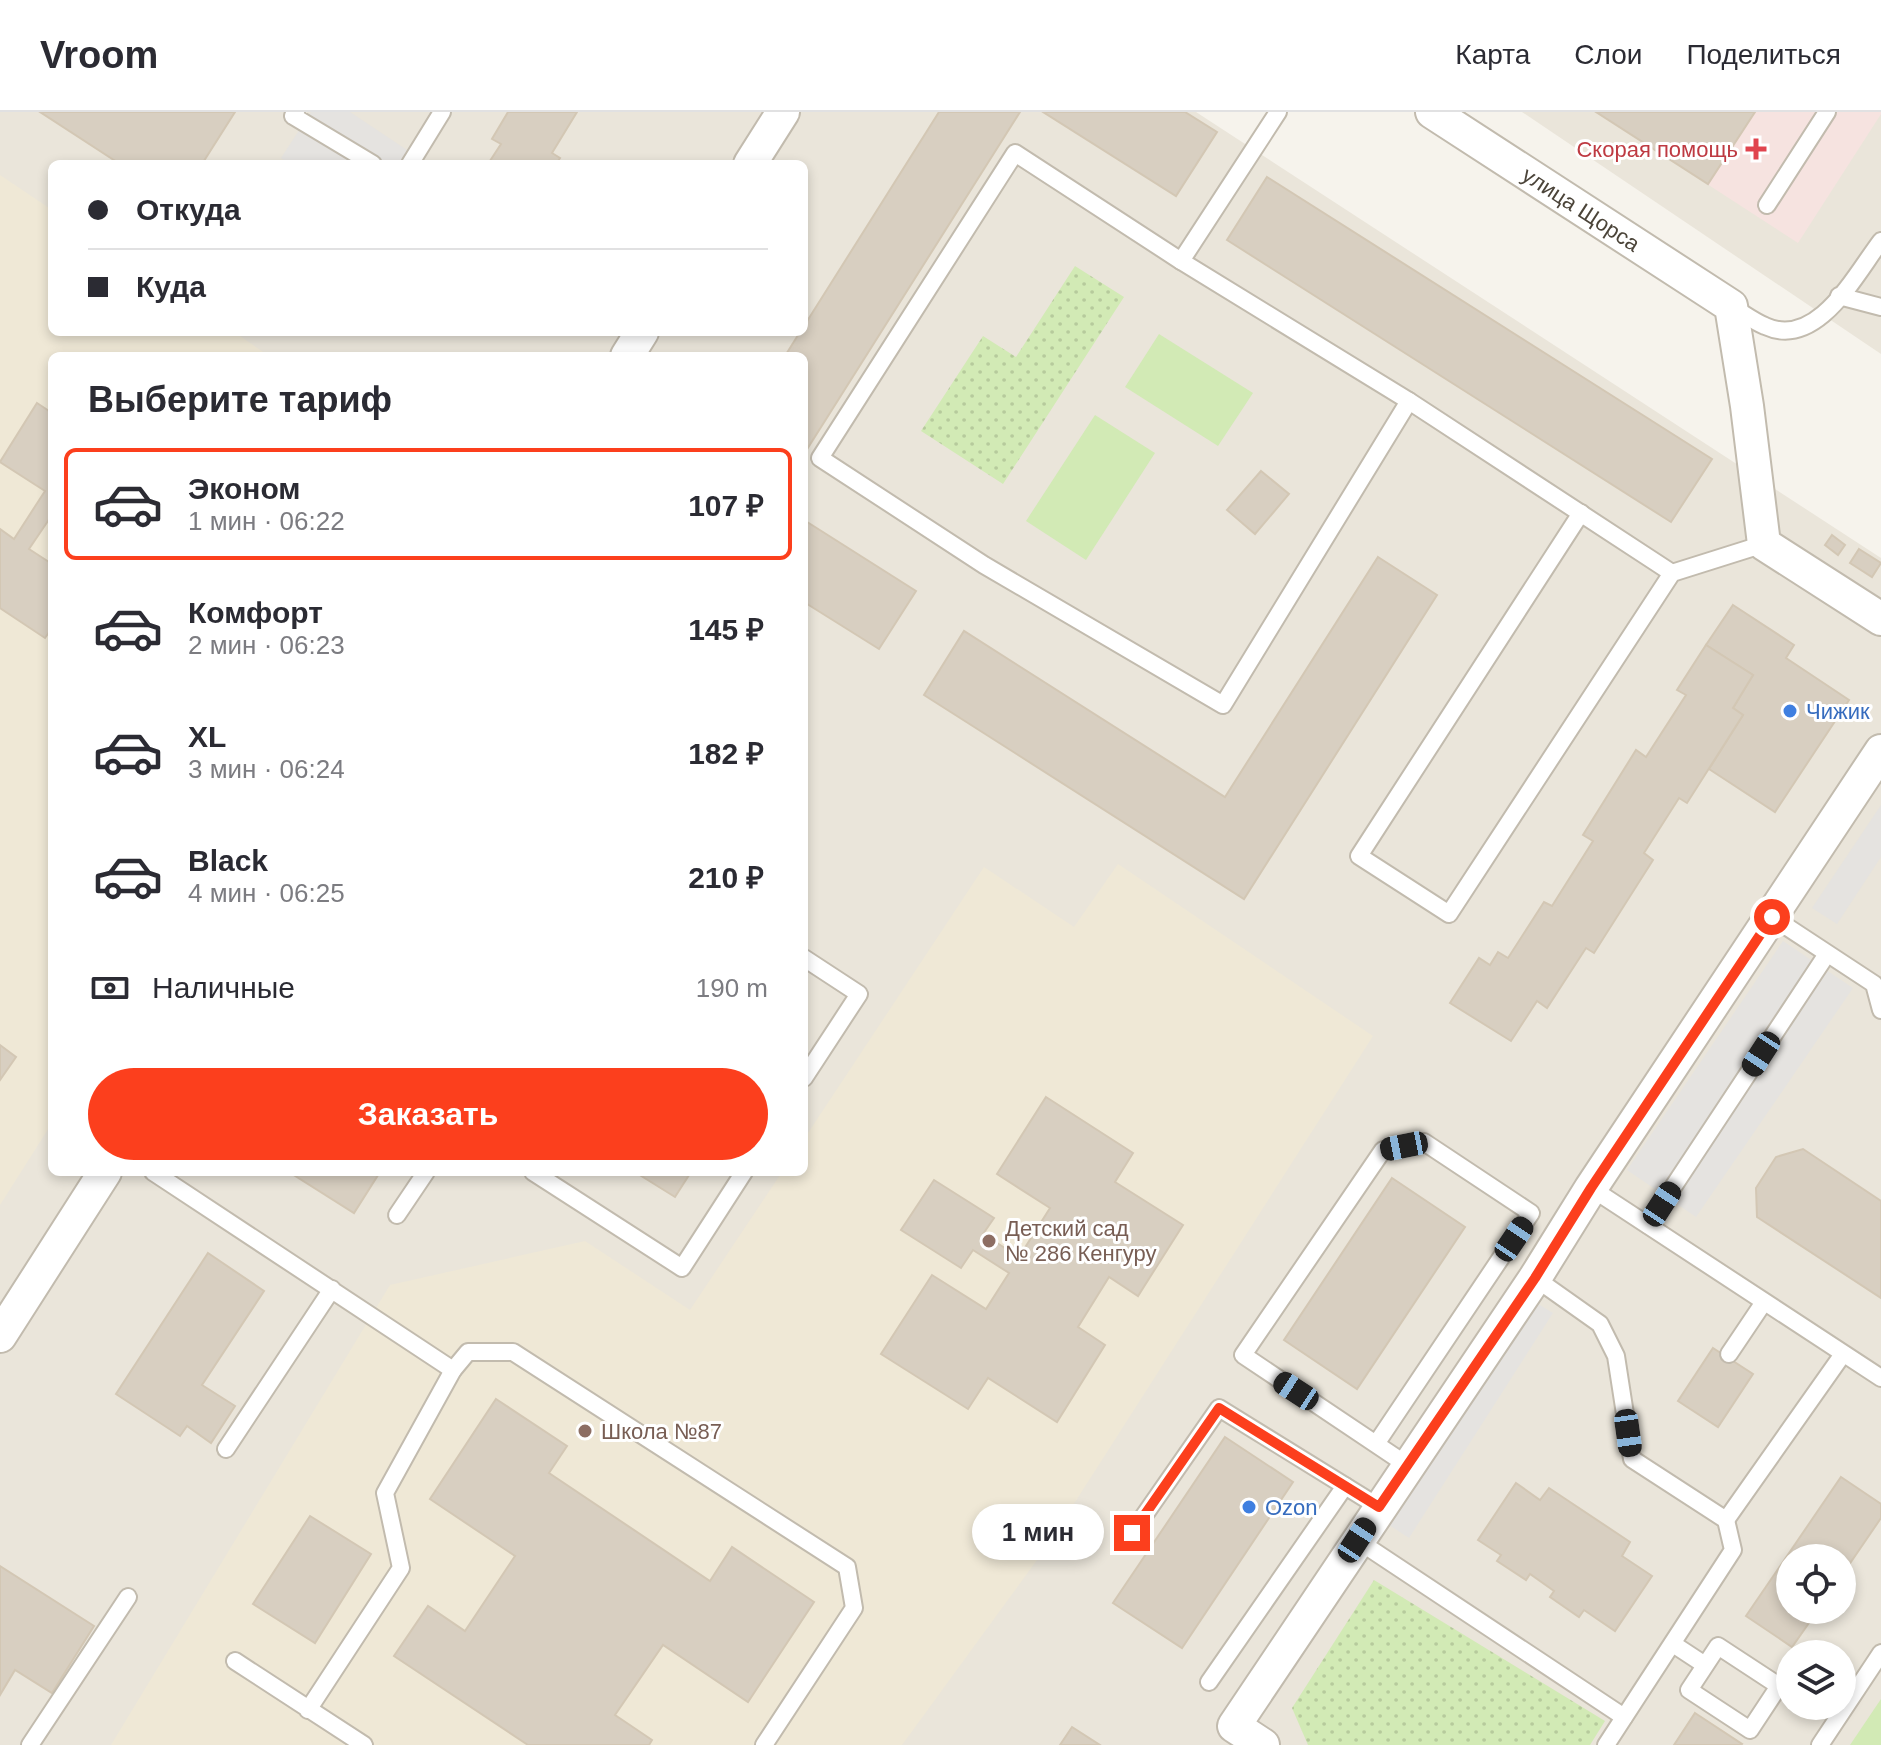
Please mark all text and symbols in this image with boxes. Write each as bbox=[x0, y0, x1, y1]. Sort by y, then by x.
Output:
text: Vroom bbox=[40, 34, 158, 76]
text: Карта bbox=[1455, 39, 1530, 70]
text: Слои bbox=[1574, 39, 1642, 70]
text: Поделиться bbox=[1686, 39, 1841, 70]
place label: Скорая помощь bbox=[1576, 137, 1738, 162]
marker: Скорая помощь bbox=[1745, 138, 1767, 160]
street label: улица Щорса bbox=[1518, 162, 1645, 257]
text: Откуда bbox=[136, 193, 241, 226]
text: Куда bbox=[136, 270, 206, 303]
text: Выберите тариф bbox=[88, 379, 392, 420]
icon: car bbox=[92, 468, 164, 540]
text: Эконом bbox=[188, 472, 301, 505]
text: 107 ₽ bbox=[688, 489, 764, 522]
text: 1 мин · 06:22 bbox=[188, 506, 345, 536]
icon: car bbox=[92, 592, 164, 664]
text: Комфорт bbox=[188, 596, 323, 629]
text: 145 ₽ bbox=[688, 613, 764, 646]
text: 2 мин · 06:23 bbox=[188, 630, 345, 660]
place label: Чижик bbox=[1806, 699, 1870, 724]
marker: Чижик bbox=[1781, 702, 1799, 720]
icon: car bbox=[92, 716, 164, 788]
text: XL bbox=[188, 720, 226, 753]
text: 182 ₽ bbox=[688, 737, 764, 770]
text: 3 мин · 06:24 bbox=[188, 754, 345, 784]
icon: car bbox=[92, 840, 164, 912]
text: Black bbox=[188, 844, 268, 877]
text: 210 ₽ bbox=[688, 861, 764, 894]
text: 4 мин · 06:25 bbox=[188, 878, 345, 908]
route start bbox=[1754, 899, 1790, 935]
icon: cash bbox=[88, 966, 132, 1010]
text: Наличные bbox=[152, 971, 295, 1004]
text: 190 m bbox=[696, 973, 768, 1003]
car bbox=[1738, 1027, 1784, 1081]
button: Заказать bbox=[88, 1068, 768, 1160]
car bbox=[1378, 1130, 1430, 1162]
car bbox=[1639, 1177, 1685, 1231]
car bbox=[1491, 1212, 1537, 1266]
place label: Детский сад № 286 Кенгуру bbox=[1005, 1216, 1157, 1266]
marker: Детский сад № 286 Кенгуру bbox=[980, 1232, 998, 1250]
car bbox=[1269, 1368, 1323, 1414]
car bbox=[1613, 1408, 1643, 1458]
place label: Школа №87 bbox=[601, 1419, 722, 1444]
marker: Школа №87 bbox=[576, 1422, 594, 1440]
place label: Ozon bbox=[1265, 1495, 1318, 1520]
marker: Ozon bbox=[1240, 1498, 1258, 1516]
callout: 1 мин bbox=[972, 1505, 1104, 1561]
car bbox=[1334, 1513, 1380, 1567]
route end bbox=[1114, 1515, 1150, 1551]
text: 1 мин bbox=[1002, 1517, 1074, 1547]
map controls bbox=[1776, 1544, 1856, 1720]
button: locate bbox=[1776, 1544, 1856, 1624]
button: layers bbox=[1776, 1640, 1856, 1720]

